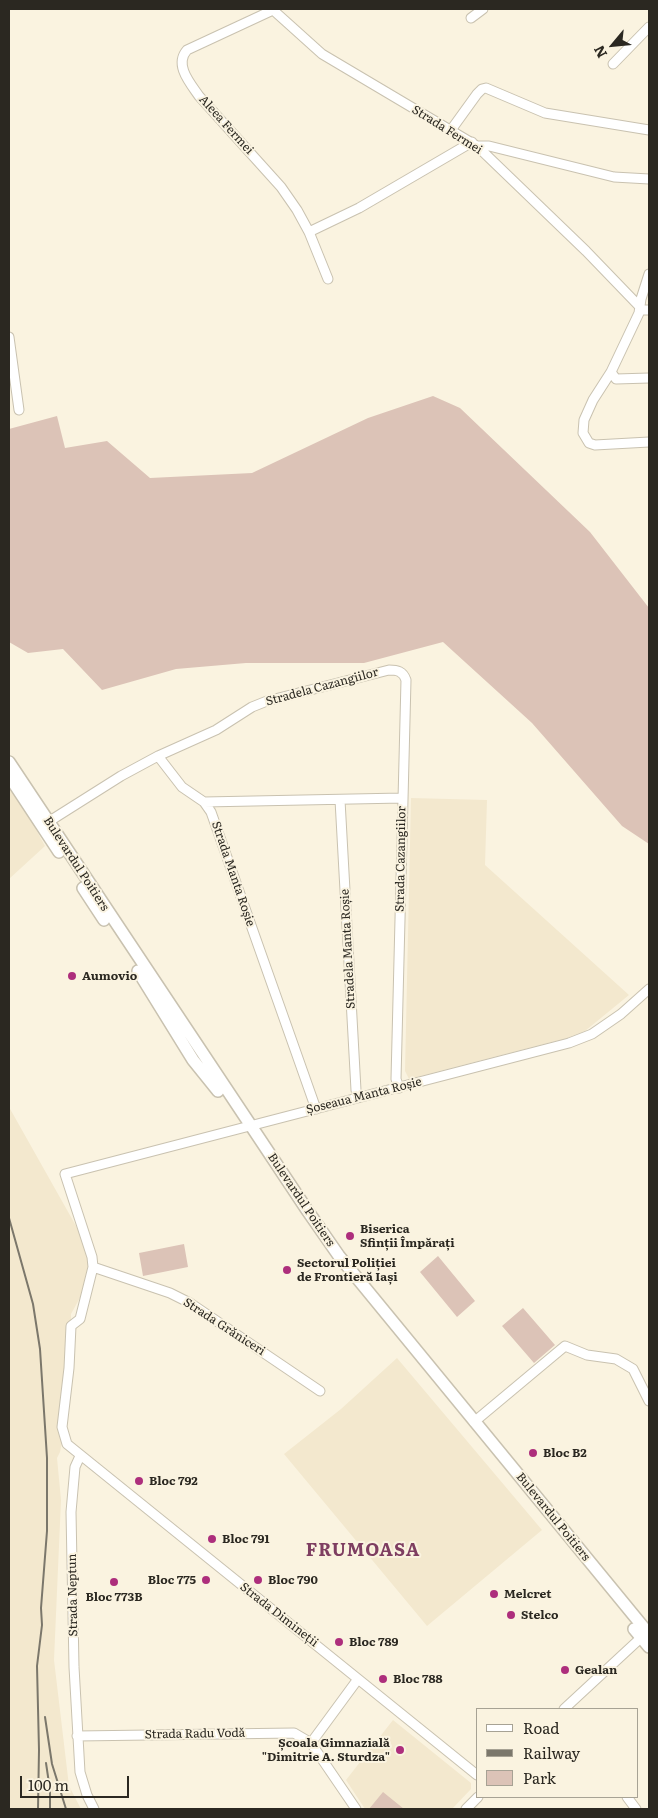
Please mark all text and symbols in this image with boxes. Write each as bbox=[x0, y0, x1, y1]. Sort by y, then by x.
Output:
north arrow bbox=[588, 20, 638, 70]
text: N bbox=[588, 42, 611, 62]
street label: Aleea Fermei bbox=[196, 92, 256, 158]
street label: Strada Fermei bbox=[409, 103, 485, 157]
street label: Stradela Cazangiilor bbox=[264, 665, 380, 709]
street label: Strada Cazangiilor bbox=[393, 806, 409, 912]
street label: Bulevardul Poitiers bbox=[40, 814, 112, 914]
street label: Strada Manta Roșie bbox=[208, 820, 258, 928]
street label: Stradela Manta Roșie bbox=[338, 889, 358, 1009]
place label: Aumovio bbox=[82, 969, 137, 983]
marker: Aumovio bbox=[66, 970, 78, 982]
street label: Șoseaua Manta Roșie bbox=[305, 1075, 423, 1117]
street label: Bulevardul Poitiers bbox=[264, 1151, 338, 1249]
place label: Biserica Sfinții Împărați bbox=[360, 1222, 455, 1250]
marker: Biserica Sfinții Împărați bbox=[344, 1230, 356, 1242]
place label: Sectorul Poliției de Frontieră Iași bbox=[297, 1256, 398, 1284]
marker: Sectorul Poliției de Frontieră Iași bbox=[281, 1264, 293, 1276]
street label: Strada Grăniceri bbox=[180, 1295, 268, 1359]
place label: Bloc B2 bbox=[543, 1446, 587, 1460]
marker: Bloc B2 bbox=[527, 1447, 539, 1459]
street label: Bulevardul Poitiers bbox=[513, 1470, 593, 1564]
place label: Bloc 792 bbox=[149, 1474, 198, 1488]
marker: Bloc 792 bbox=[133, 1475, 145, 1487]
place label: Bloc 791 bbox=[222, 1532, 269, 1546]
marker: Bloc 791 bbox=[206, 1533, 218, 1545]
district label: FRUMOASA bbox=[305, 1540, 421, 1562]
street label: Strada Neptun bbox=[65, 1553, 81, 1637]
place label: Bloc 775 bbox=[148, 1573, 196, 1587]
place label: Bloc 790 bbox=[268, 1573, 318, 1587]
marker: Bloc 775 bbox=[200, 1574, 212, 1586]
marker: Bloc 790 bbox=[252, 1574, 264, 1586]
marker: Bloc 773B bbox=[108, 1576, 120, 1588]
street label: Strada Dimineții bbox=[237, 1580, 321, 1650]
place label: Melcret bbox=[504, 1587, 552, 1601]
marker: Melcret bbox=[488, 1588, 500, 1600]
place label: Bloc 773B bbox=[86, 1590, 142, 1604]
place label: Stelco bbox=[521, 1608, 558, 1622]
marker: Stelco bbox=[505, 1609, 517, 1621]
place label: Bloc 789 bbox=[349, 1635, 398, 1649]
marker: Bloc 789 bbox=[333, 1636, 345, 1648]
place label: Gealan bbox=[575, 1663, 617, 1677]
marker: Gealan bbox=[559, 1664, 571, 1676]
place label: Bloc 788 bbox=[393, 1672, 443, 1686]
marker: Bloc 788 bbox=[377, 1673, 389, 1685]
legend bbox=[476, 1708, 638, 1798]
text: Road bbox=[523, 1716, 559, 1739]
street label: Strada Radu Vodă bbox=[145, 1726, 245, 1742]
place label: Școala Gimnazială "Dimitrie A. Sturdza" bbox=[262, 1736, 390, 1764]
text: Railway bbox=[523, 1741, 580, 1764]
marker: Școala Gimnazială "Dimitrie A. Sturdza" bbox=[394, 1744, 406, 1756]
scale bar bbox=[22, 1766, 131, 1798]
text: Park bbox=[523, 1766, 556, 1789]
text: 100 m bbox=[28, 1773, 69, 1796]

